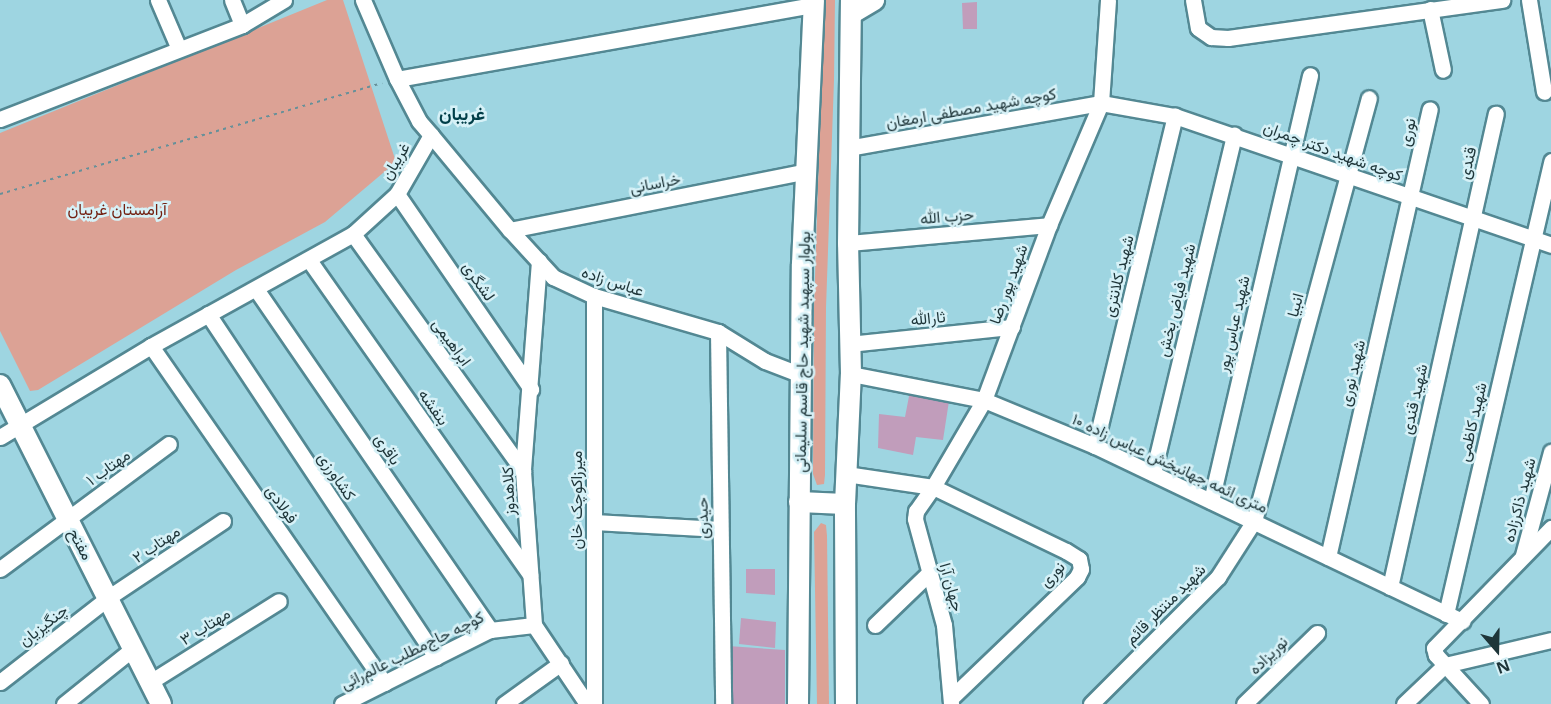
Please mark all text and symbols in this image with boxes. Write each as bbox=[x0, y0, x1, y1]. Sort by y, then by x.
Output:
street label: کوچه شهید مصطفی ارمغان bbox=[884, 84, 1058, 132]
district label: غریبان bbox=[439, 102, 485, 124]
street label: نوری bbox=[1394, 116, 1420, 148]
street label: کوچه شهید دکتر چمران bbox=[1261, 117, 1405, 185]
street label: غریبان bbox=[376, 139, 414, 183]
street label: قندی bbox=[1454, 145, 1480, 181]
street label: خراسانی bbox=[628, 169, 682, 197]
park label: آرامستان غریبان bbox=[67, 199, 167, 219]
street label: حزب الله bbox=[919, 204, 975, 228]
street label: بولوار سپهبد شهید حاج قاسم سلیمانی bbox=[790, 231, 814, 473]
street label: شهید کلانتری bbox=[1099, 233, 1137, 319]
street label: شهید فیاض بخش bbox=[1153, 241, 1199, 359]
street label: شهید پور رضا bbox=[985, 242, 1031, 326]
street label: لشگری bbox=[459, 258, 499, 304]
street label: عباس زاده bbox=[579, 262, 647, 300]
street label: شهید عباس پور bbox=[1213, 274, 1253, 374]
street label: انبیا bbox=[1283, 291, 1307, 319]
street label: ثارالله bbox=[910, 307, 946, 329]
street label: ابراهیمی bbox=[428, 315, 476, 369]
street label: شهید نوری bbox=[1335, 338, 1369, 408]
street label: شهید قندی bbox=[1397, 362, 1431, 436]
street label: شهید کاظمی bbox=[1454, 381, 1490, 463]
street label: بنفشه bbox=[415, 385, 453, 429]
street label: ۱۰ متری ائمه جهانبخش عباس زاده bbox=[1069, 409, 1271, 517]
street label: باقری bbox=[371, 430, 405, 468]
street label: مهتاب ۱ bbox=[82, 445, 134, 489]
street label: کشاورزی bbox=[314, 448, 360, 504]
street label: میرزاکوچک خان bbox=[566, 451, 586, 549]
street label: شهید ذاکرزاده bbox=[1499, 456, 1539, 544]
street label: کلاهدوز bbox=[498, 466, 518, 516]
street label: فولادی bbox=[262, 481, 302, 527]
street label: حیدری bbox=[692, 497, 712, 539]
street label: مهتاب ۲ bbox=[129, 521, 183, 567]
street label: مفتح bbox=[65, 525, 97, 563]
street label: نوری bbox=[1035, 557, 1069, 591]
street label: جهان آرا bbox=[936, 560, 968, 614]
street label: شهید منتظر قائم bbox=[1121, 560, 1209, 648]
street label: چنگیزیان bbox=[15, 600, 71, 650]
street label: مهتاب ۳ bbox=[176, 603, 234, 649]
street label: کوچه حاج‌مطلب عالم‌رائی bbox=[337, 607, 487, 693]
north arrow bbox=[1467, 620, 1527, 680]
street label: نوریزاده bbox=[1245, 632, 1291, 678]
text: N bbox=[1493, 654, 1513, 679]

